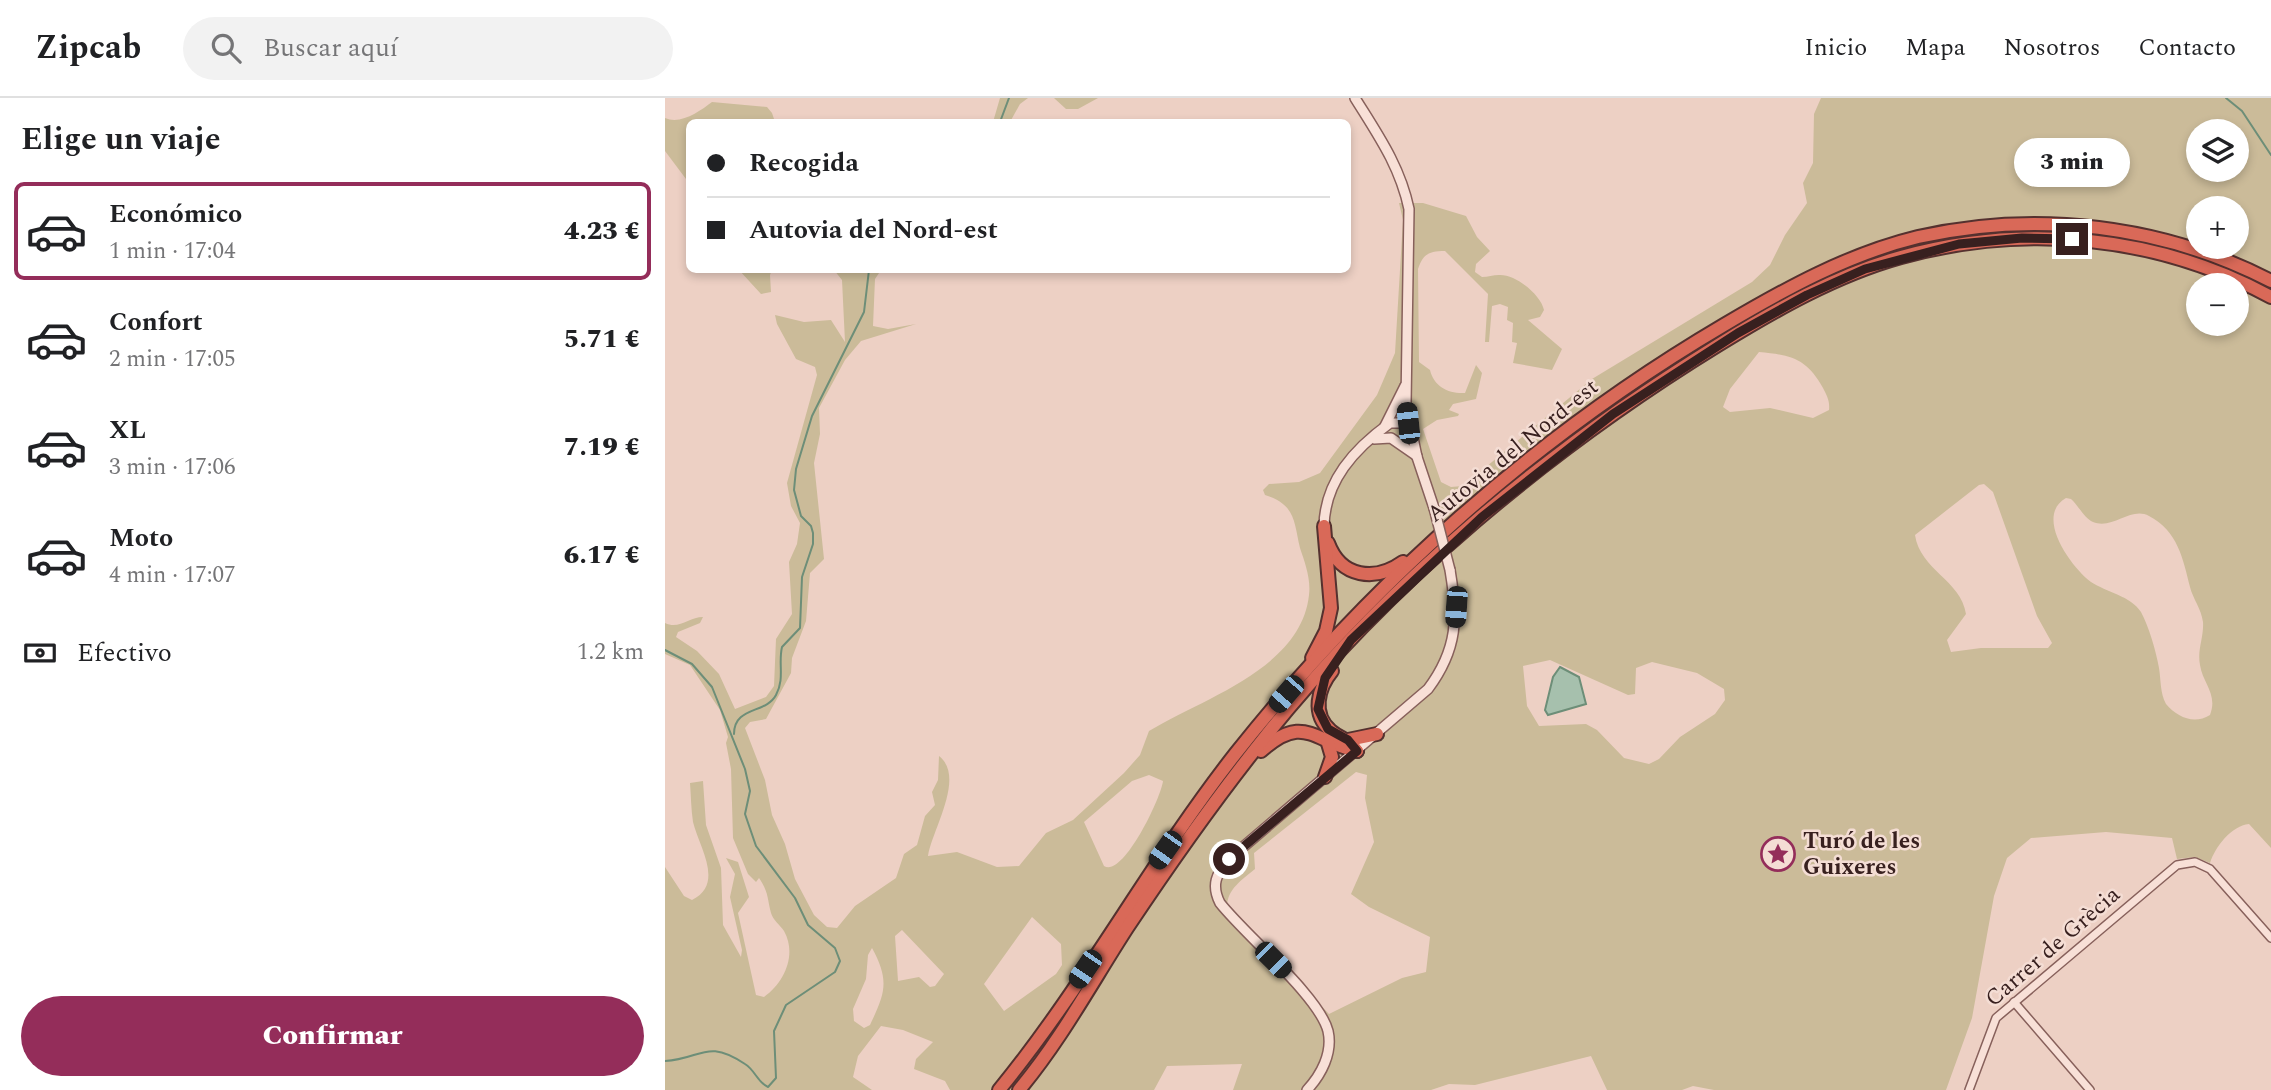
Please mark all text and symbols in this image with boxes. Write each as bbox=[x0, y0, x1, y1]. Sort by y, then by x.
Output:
search box bbox=[183, 17, 673, 80]
text: Zipcab bbox=[35, 23, 141, 73]
text: Buscar aquí bbox=[263, 28, 398, 68]
icon: search bbox=[207, 29, 245, 67]
text: Inicio bbox=[1804, 30, 1867, 66]
text: Mapa bbox=[1905, 30, 1965, 66]
text: Nosotros bbox=[2003, 30, 2100, 66]
text: Contacto bbox=[2138, 30, 2236, 66]
text: Elige un viaje bbox=[21, 115, 221, 164]
map controls bbox=[2186, 119, 2249, 336]
button: layers bbox=[2186, 119, 2249, 182]
callout: 3 min bbox=[2014, 138, 2130, 186]
text: Recogida bbox=[749, 143, 859, 183]
text: 3 min bbox=[2040, 145, 2104, 180]
text: Económico bbox=[109, 194, 242, 234]
button: + bbox=[2186, 196, 2249, 259]
icon: car bbox=[25, 200, 88, 263]
text: Autovia del Nord-est bbox=[749, 210, 998, 250]
text: 4.23 € bbox=[564, 211, 640, 251]
route end bbox=[2056, 223, 2088, 255]
text: 1 min · 17:04 bbox=[109, 234, 236, 269]
button: − bbox=[2186, 273, 2249, 336]
text: Confort bbox=[109, 302, 203, 342]
icon: car bbox=[25, 308, 88, 371]
text: 5.71 € bbox=[564, 319, 640, 359]
text: 2 min · 17:05 bbox=[109, 342, 236, 377]
street label: Autovia del Nord-est bbox=[1419, 370, 1607, 532]
car bbox=[1396, 401, 1421, 445]
text: XL bbox=[109, 410, 146, 450]
icon: car bbox=[25, 416, 88, 479]
text: 7.19 € bbox=[564, 427, 640, 467]
text: 3 min · 17:06 bbox=[109, 450, 236, 485]
text: Moto bbox=[109, 518, 173, 558]
icon: car bbox=[25, 524, 88, 587]
text: 6.17 € bbox=[564, 535, 640, 575]
text: 4 min · 17:07 bbox=[109, 558, 236, 593]
car bbox=[1445, 585, 1468, 629]
text: Efectivo bbox=[77, 633, 172, 673]
icon: cash bbox=[21, 634, 59, 672]
text: 1.2 km bbox=[577, 635, 644, 670]
car bbox=[1265, 671, 1308, 717]
place label: Turó de les Guixeres bbox=[1803, 824, 1920, 885]
car bbox=[1145, 827, 1186, 873]
place icon: Turó de les Guixeres bbox=[1759, 835, 1797, 873]
route start bbox=[1213, 843, 1245, 875]
street label: Carrer de Grècia bbox=[1978, 878, 2128, 1016]
car bbox=[1251, 938, 1296, 982]
car bbox=[1065, 946, 1106, 992]
button: Confirmar bbox=[21, 996, 644, 1076]

